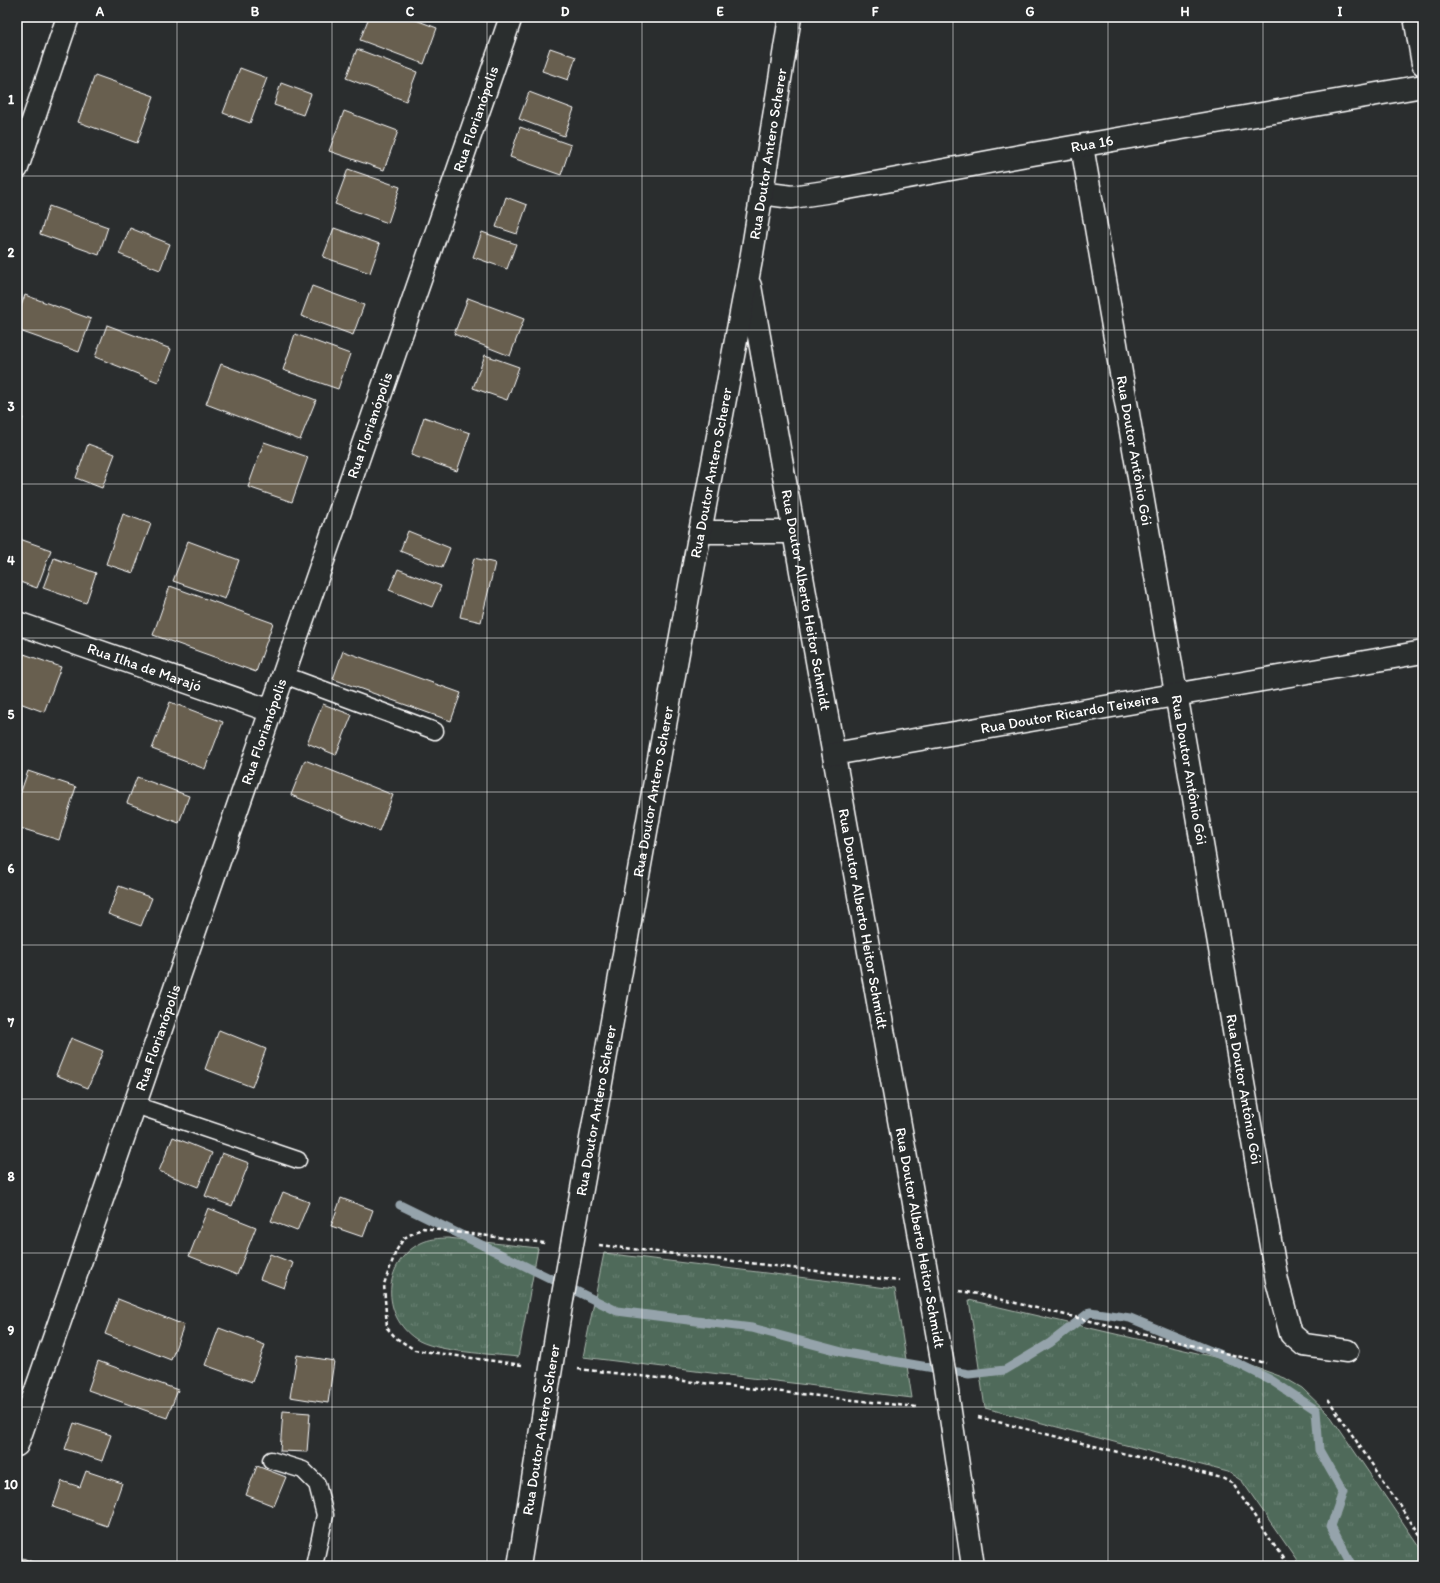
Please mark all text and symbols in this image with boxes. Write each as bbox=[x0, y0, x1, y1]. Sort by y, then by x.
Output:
text: A bbox=[95, 4, 105, 19]
text: B bbox=[251, 4, 260, 19]
text: C bbox=[406, 4, 415, 19]
text: D bbox=[561, 4, 570, 19]
text: E bbox=[716, 4, 724, 19]
text: F bbox=[872, 4, 879, 19]
text: G bbox=[1026, 4, 1035, 19]
text: H bbox=[1181, 4, 1190, 19]
text: I bbox=[1338, 4, 1343, 19]
street label: Rua Florianópolis bbox=[449, 63, 502, 175]
street label: Rua Doutor Antero Scherer bbox=[745, 67, 791, 241]
text: 1 bbox=[8, 92, 14, 107]
street label: Rua 16 bbox=[1069, 131, 1115, 156]
text: 2 bbox=[8, 245, 15, 260]
street label: Rua Florianópolis bbox=[343, 370, 397, 481]
street label: Rua Doutor Antônio Gói bbox=[1113, 374, 1156, 527]
street label: Rua Doutor Antero Scherer bbox=[686, 386, 736, 560]
text: 3 bbox=[7, 399, 15, 414]
street label: Rua Doutor Alberto Heitor Schmidt bbox=[778, 488, 835, 712]
text: 4 bbox=[7, 553, 15, 568]
street label: Rua Ilha de Marajó bbox=[85, 639, 204, 695]
street label: Rua Florianópolis bbox=[237, 676, 291, 787]
street label: Rua Doutor Ricardo Teixeira bbox=[979, 689, 1160, 737]
street label: Rua Doutor Antônio Gói bbox=[1167, 693, 1211, 846]
street label: Rua Doutor Antero Scherer bbox=[629, 705, 677, 878]
text: 5 bbox=[8, 707, 15, 722]
street label: Rua Doutor Alberto Heitor Schmidt bbox=[835, 807, 892, 1031]
text: 6 bbox=[8, 861, 15, 876]
street label: Rua Florianópolis bbox=[131, 982, 185, 1093]
street label: Rua Doutor Antônio Gói bbox=[1222, 1013, 1266, 1166]
text: 7 bbox=[7, 1015, 15, 1030]
street label: Rua Doutor Antero Scherer bbox=[572, 1024, 620, 1197]
street label: Rua Doutor Alberto Heitor Schmidt bbox=[892, 1126, 949, 1350]
text: 8 bbox=[7, 1169, 15, 1184]
text: 9 bbox=[8, 1323, 15, 1338]
street label: Rua Doutor Antero Scherer bbox=[518, 1343, 564, 1517]
text: 10 bbox=[4, 1477, 18, 1492]

